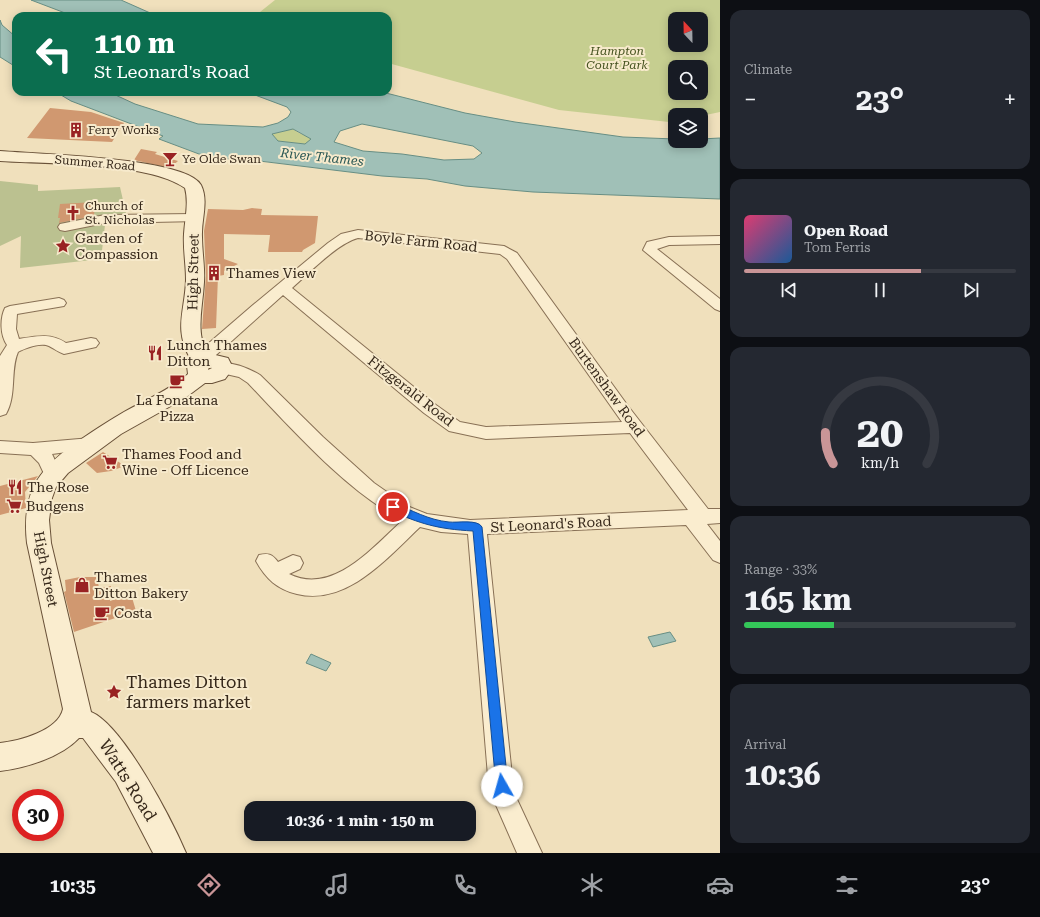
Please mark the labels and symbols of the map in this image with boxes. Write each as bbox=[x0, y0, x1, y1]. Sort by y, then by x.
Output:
north arrow bbox=[668, 12, 708, 52]
park label: Hampton Court Park bbox=[586, 44, 648, 72]
building icon: Ferry Works bbox=[67, 121, 85, 139]
place label: Ferry Works bbox=[88, 123, 159, 137]
water label: River Thames bbox=[279, 145, 364, 169]
bar icon: Ye Olde Swan bbox=[161, 150, 179, 168]
place label: Ye Olde Swan bbox=[182, 152, 261, 166]
street label: Summer Road bbox=[54, 153, 136, 174]
place label: Church of St. Nicholas bbox=[85, 199, 155, 227]
church icon: Church of St. Nicholas bbox=[64, 204, 82, 222]
street label: Boyle Farm Road bbox=[364, 227, 478, 255]
place label: Garden of Compassion bbox=[75, 230, 158, 262]
street label: High Street bbox=[184, 233, 202, 311]
place icon: Garden of Compassion bbox=[54, 237, 72, 255]
building icon: Thames View bbox=[205, 264, 223, 282]
place label: Thames View bbox=[226, 265, 316, 281]
street label: Burtenshaw Road bbox=[566, 334, 648, 440]
place label: Lunch Thames Ditton bbox=[167, 337, 267, 369]
restaurant icon: Lunch Thames Ditton bbox=[146, 344, 164, 362]
street label: Fitzgerald Road bbox=[365, 353, 457, 429]
cafe icon: La Fonatana Pizza bbox=[168, 372, 186, 390]
place label: La Fonatana Pizza bbox=[136, 392, 218, 424]
place label: Thames Food and Wine - Off Licence bbox=[122, 446, 249, 478]
supermarket icon: Thames Food and Wine - Off Licence bbox=[101, 453, 119, 471]
restaurant icon: The Rose bbox=[6, 478, 24, 496]
place label: The Rose bbox=[27, 479, 89, 495]
pin bbox=[376, 490, 410, 524]
supermarket icon: Budgens bbox=[5, 497, 23, 515]
place label: Budgens bbox=[26, 498, 84, 514]
street label: St Leonard's Road bbox=[490, 513, 612, 535]
street label: High Street bbox=[31, 530, 61, 608]
place label: Thames Ditton Bakery bbox=[94, 569, 189, 601]
shop icon: Thames Ditton Bakery bbox=[73, 576, 91, 594]
cafe icon: Costa bbox=[93, 604, 111, 622]
place label: Costa bbox=[114, 605, 153, 621]
place label: Thames Ditton farmers market bbox=[126, 672, 250, 712]
place icon: Thames Ditton farmers market bbox=[105, 683, 123, 701]
street label: Watts Road bbox=[95, 735, 161, 825]
position arrow bbox=[481, 765, 523, 807]
speed limit sign: 30 bbox=[12, 789, 64, 841]

